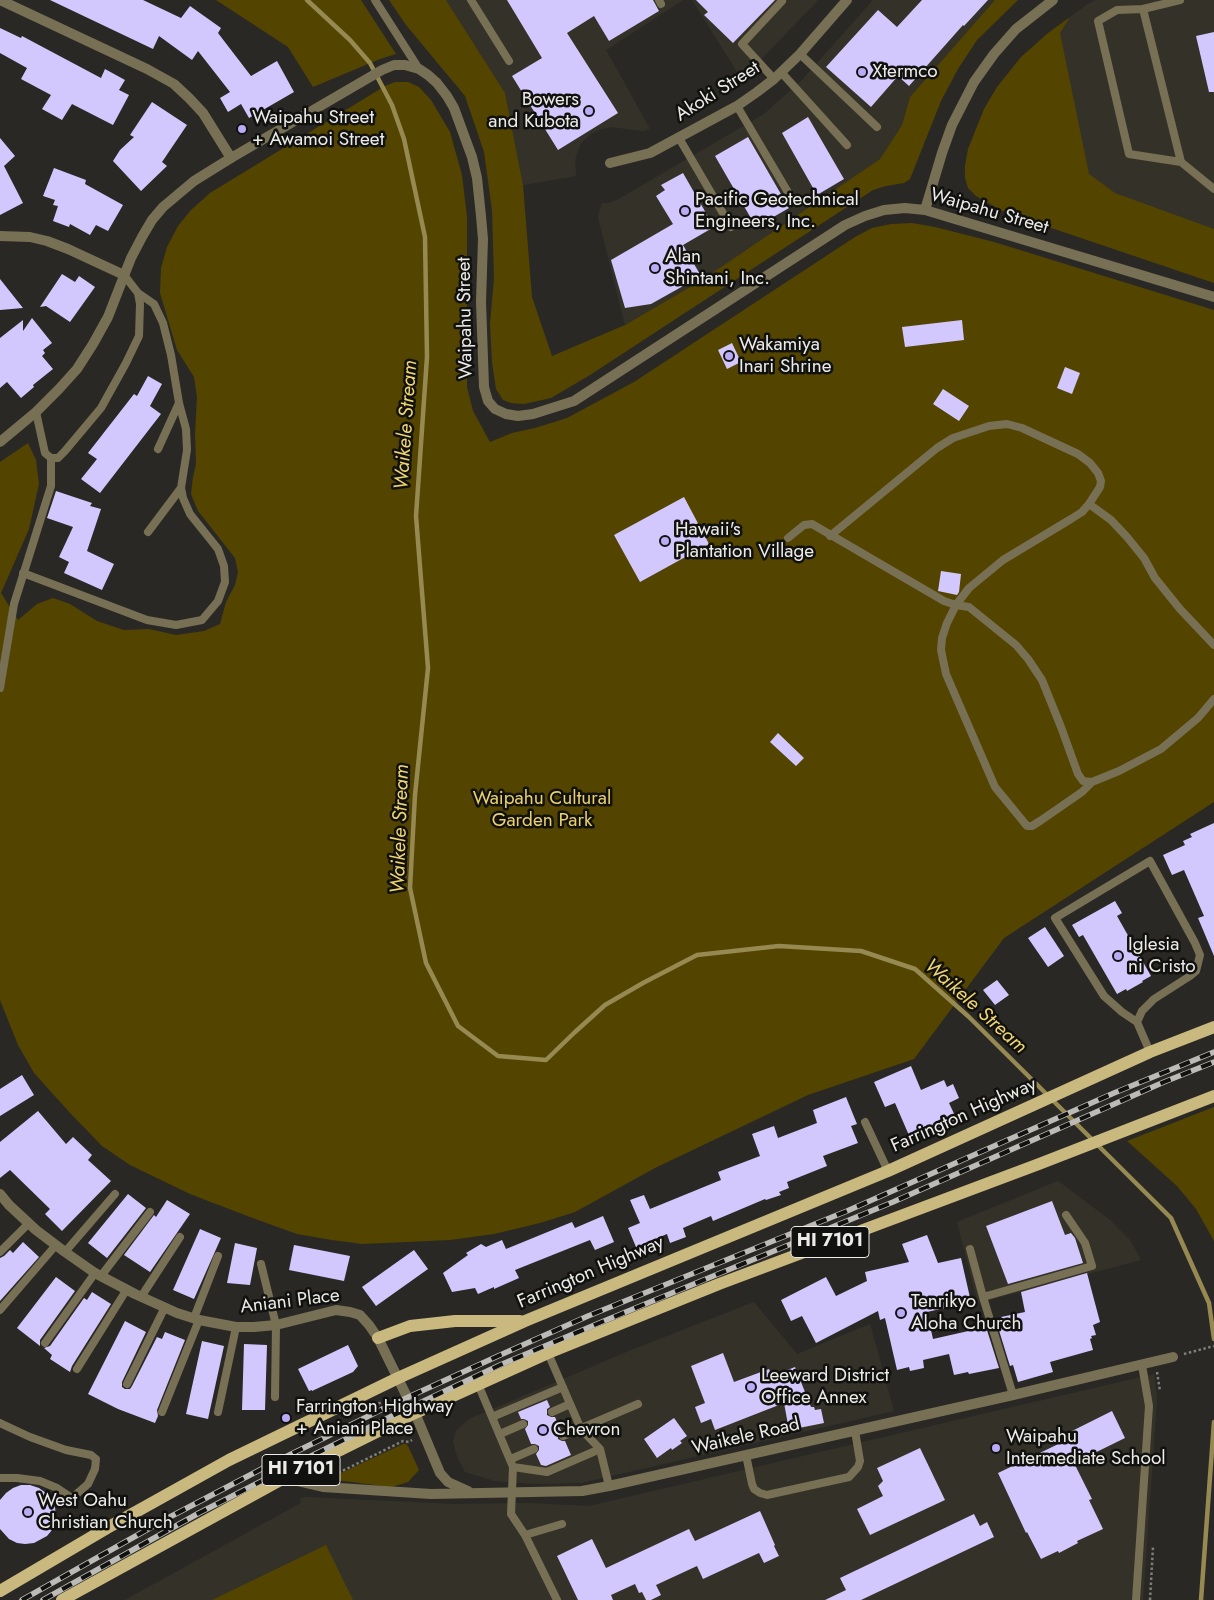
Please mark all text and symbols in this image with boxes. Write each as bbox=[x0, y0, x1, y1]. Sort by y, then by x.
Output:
street label: Akoki Street bbox=[672, 57, 764, 127]
place label: Xtermco bbox=[872, 61, 938, 83]
marker: Xtermco bbox=[856, 66, 868, 78]
place label: Bowers and Kubota bbox=[488, 89, 579, 133]
marker: Bowers and Kubota bbox=[583, 105, 595, 117]
place label: Waipahu Street + Awamoi Street bbox=[252, 107, 384, 151]
marker: Waipahu Street + Awamoi Street bbox=[236, 123, 248, 135]
street label: Waipahu Street bbox=[927, 184, 1051, 240]
place label: Pacific Geotechnical Engineers, Inc. bbox=[695, 189, 859, 233]
marker: Pacific Geotechnical Engineers, Inc. bbox=[679, 205, 691, 217]
place label: Alan Shintani, Inc. bbox=[665, 246, 770, 290]
street label: Waipahu Street bbox=[454, 257, 478, 379]
marker: Alan Shintani, Inc. bbox=[649, 262, 661, 274]
place label: Wakamiya Inari Shrine bbox=[739, 334, 832, 378]
marker: Wakamiya Inari Shrine bbox=[723, 350, 735, 362]
water label: Waikele Stream bbox=[390, 359, 424, 491]
place label: Hawaii's Plantation Village bbox=[675, 519, 814, 563]
marker: Hawaii's Plantation Village bbox=[659, 535, 671, 547]
water label: Waikele Stream bbox=[387, 764, 415, 894]
park label: Waipahu Cultural Garden Park bbox=[473, 788, 611, 832]
place label: Iglesia ni Cristo bbox=[1128, 934, 1196, 978]
marker: Iglesia ni Cristo bbox=[1112, 950, 1124, 962]
water label: Waikele Stream bbox=[919, 955, 1031, 1059]
street label: Farrington Highway bbox=[888, 1074, 1040, 1158]
road number: HI 7101 bbox=[791, 1226, 869, 1258]
street label: Farrington Highway bbox=[514, 1232, 668, 1314]
street label: Aniani Place bbox=[239, 1285, 341, 1319]
place label: Tenrikyo Aloha Church bbox=[911, 1291, 1021, 1335]
marker: Tenrikyo Aloha Church bbox=[895, 1307, 907, 1319]
place label: Leeward District Office Annex bbox=[761, 1365, 889, 1409]
marker: Leeward District Office Annex bbox=[745, 1381, 757, 1393]
place label: Farrington Highway + Aniani Place bbox=[296, 1396, 453, 1440]
marker: Farrington Highway + Aniani Place bbox=[280, 1412, 292, 1424]
street label: Waikele Road bbox=[690, 1414, 802, 1460]
place label: Chevron bbox=[553, 1419, 620, 1441]
marker: Chevron bbox=[537, 1424, 549, 1436]
place label: Waipahu Intermediate School bbox=[1006, 1426, 1166, 1470]
marker: Waipahu Intermediate School bbox=[990, 1442, 1002, 1454]
road number: HI 7101 bbox=[262, 1454, 340, 1486]
place label: West Oahu Christian Church bbox=[38, 1490, 173, 1534]
marker: West Oahu Christian Church bbox=[22, 1506, 34, 1518]

